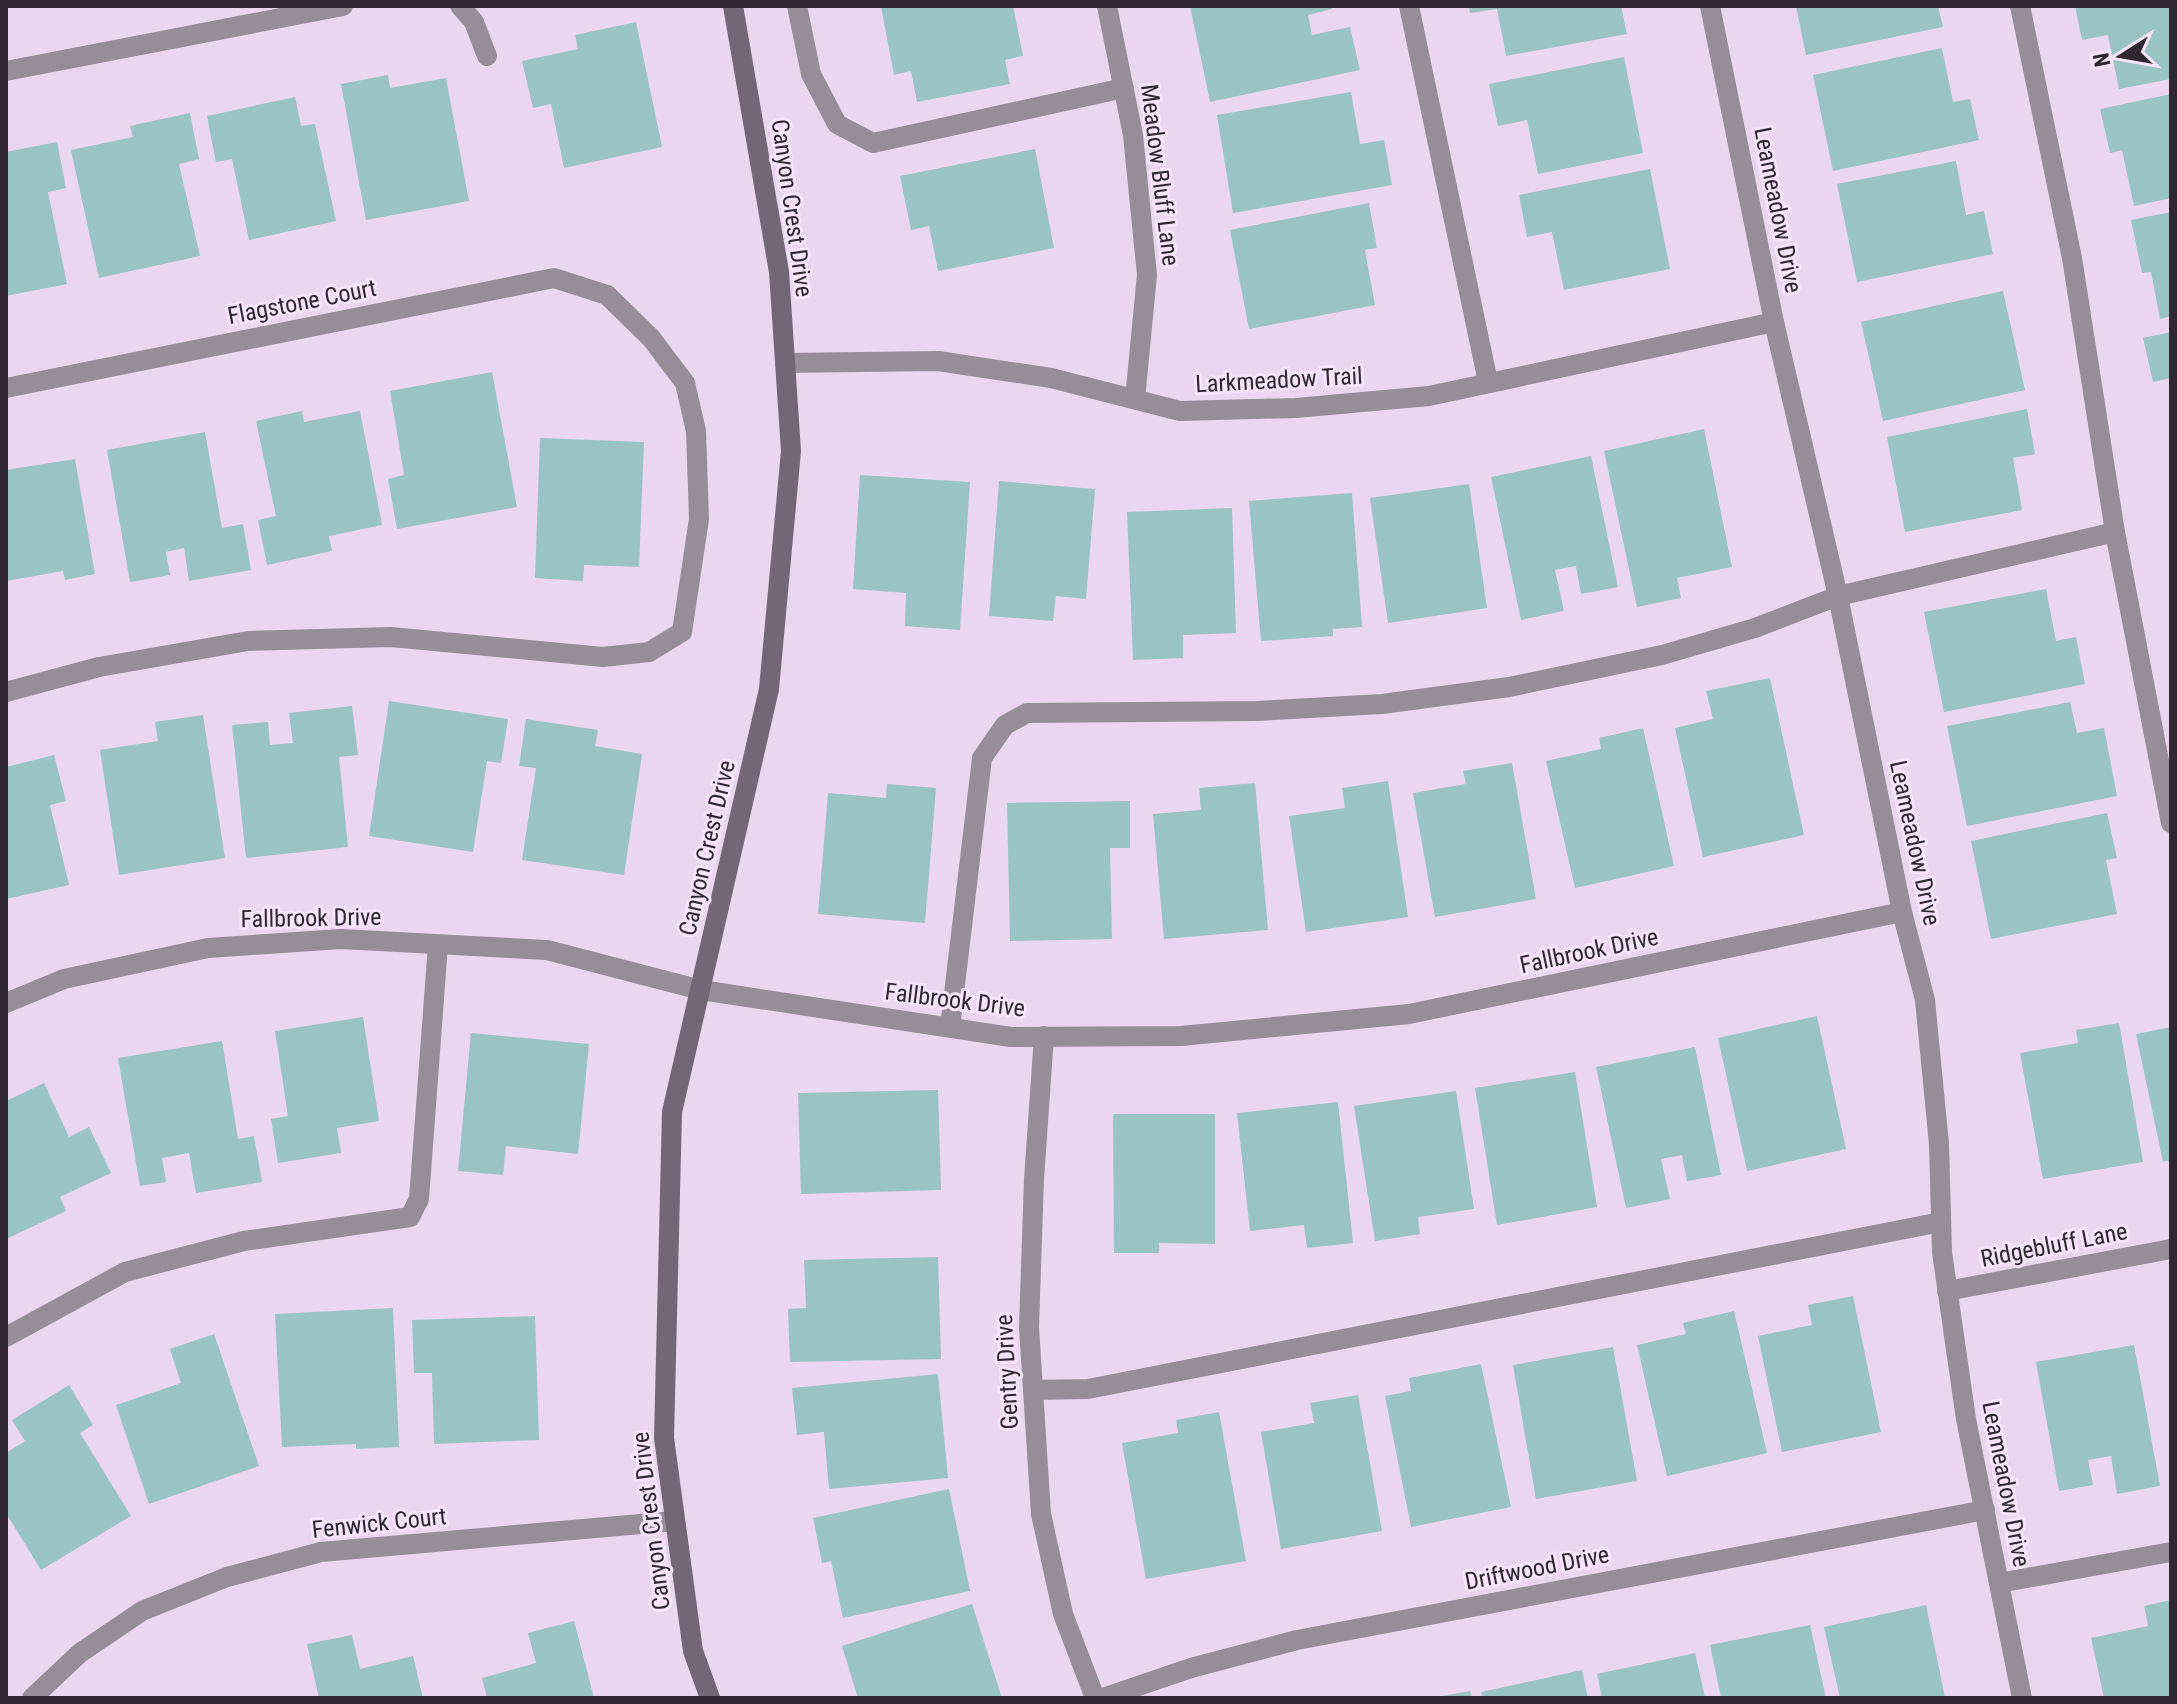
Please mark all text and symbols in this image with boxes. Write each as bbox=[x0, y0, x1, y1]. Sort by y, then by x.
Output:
north arrow bbox=[2081, 16, 2161, 96]
text: N bbox=[2088, 51, 2115, 69]
street label: Meadow Bluff Lane bbox=[1135, 83, 1185, 267]
street label: Canyon Crest Drive bbox=[766, 117, 818, 299]
street label: Leameadow Drive bbox=[1748, 125, 1808, 295]
street label: Flagstone Court bbox=[225, 274, 379, 330]
street label: Larkmeadow Trail bbox=[1195, 362, 1363, 398]
street label: Canyon Crest Drive bbox=[673, 758, 741, 938]
street label: Leameadow Drive bbox=[1884, 758, 1946, 928]
street label: Fallbrook Drive bbox=[240, 903, 382, 933]
street label: Fallbrook Drive bbox=[1517, 923, 1661, 979]
street label: Fallbrook Drive bbox=[883, 978, 1027, 1022]
street label: Ridgebluff Lane bbox=[1978, 1217, 2130, 1273]
street label: Gentry Drive bbox=[990, 1314, 1024, 1430]
street label: Leameadow Drive bbox=[1976, 1399, 2036, 1569]
street label: Canyon Crest Drive bbox=[626, 1430, 676, 1612]
street label: Fenwick Court bbox=[310, 1502, 448, 1544]
street label: Driftwood Drive bbox=[1463, 1540, 1611, 1596]

